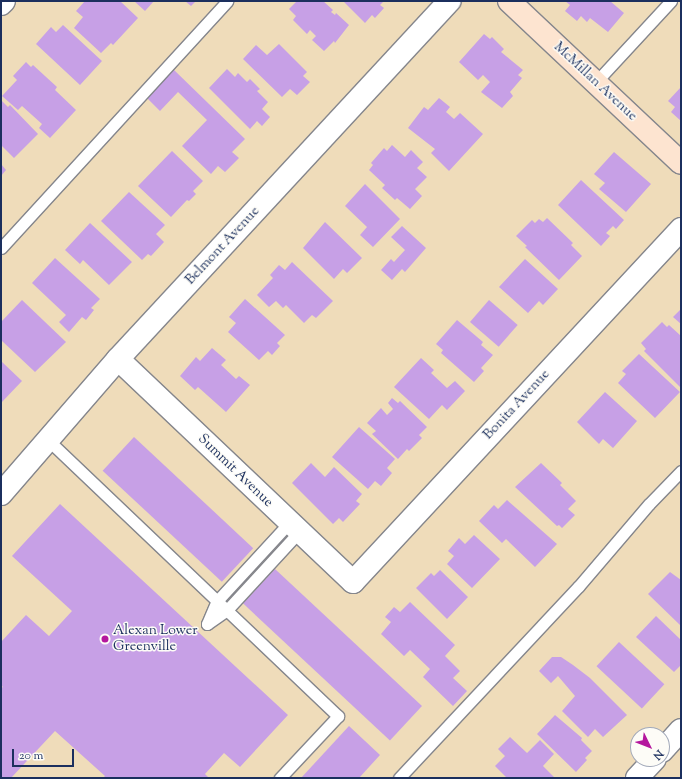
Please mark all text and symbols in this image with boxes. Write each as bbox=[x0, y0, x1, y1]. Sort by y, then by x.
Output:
street label: McMillan Avenue bbox=[550, 39, 640, 125]
street label: Belmont Avenue bbox=[182, 203, 264, 289]
street label: Bonita Avenue bbox=[480, 366, 554, 444]
street label: Summit Avenue bbox=[194, 431, 276, 511]
place label: Alexan Lower Greenville bbox=[113, 623, 197, 656]
marker: Alexan Lower Greenville bbox=[100, 634, 110, 644]
north arrow bbox=[630, 727, 670, 767]
scale bar bbox=[14, 741, 76, 767]
text: N bbox=[649, 746, 667, 763]
text: 20 m bbox=[19, 747, 43, 765]

